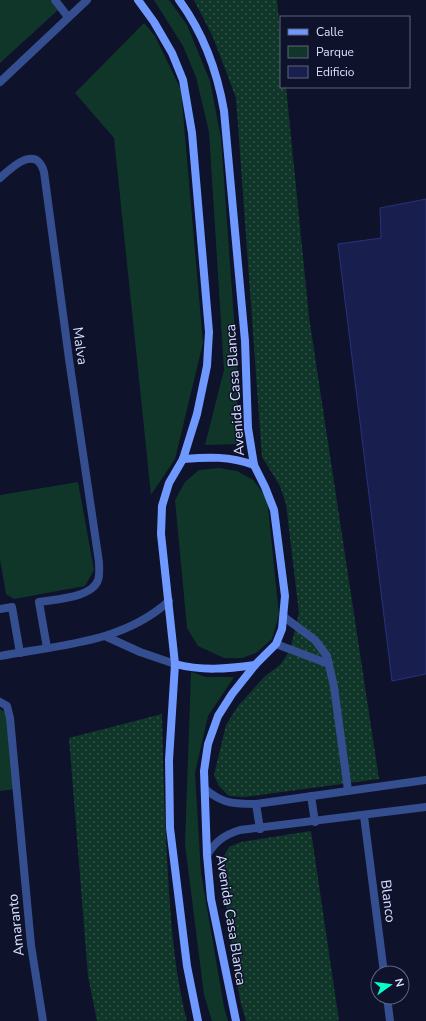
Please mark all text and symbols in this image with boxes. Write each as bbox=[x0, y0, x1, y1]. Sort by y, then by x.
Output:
legend bbox=[280, 16, 410, 88]
text: Calle bbox=[316, 24, 344, 40]
text: Parque bbox=[316, 44, 354, 60]
text: Edificio bbox=[316, 64, 355, 80]
street label: Avenida Casa Blanca bbox=[221, 324, 249, 456]
street label: Malva bbox=[68, 326, 92, 366]
street label: Avenida Casa Blanca bbox=[211, 853, 251, 987]
street label: Blanco bbox=[376, 878, 400, 924]
street label: Amaranto bbox=[3, 893, 29, 957]
north arrow bbox=[370, 965, 410, 1005]
text: N bbox=[391, 977, 407, 989]

